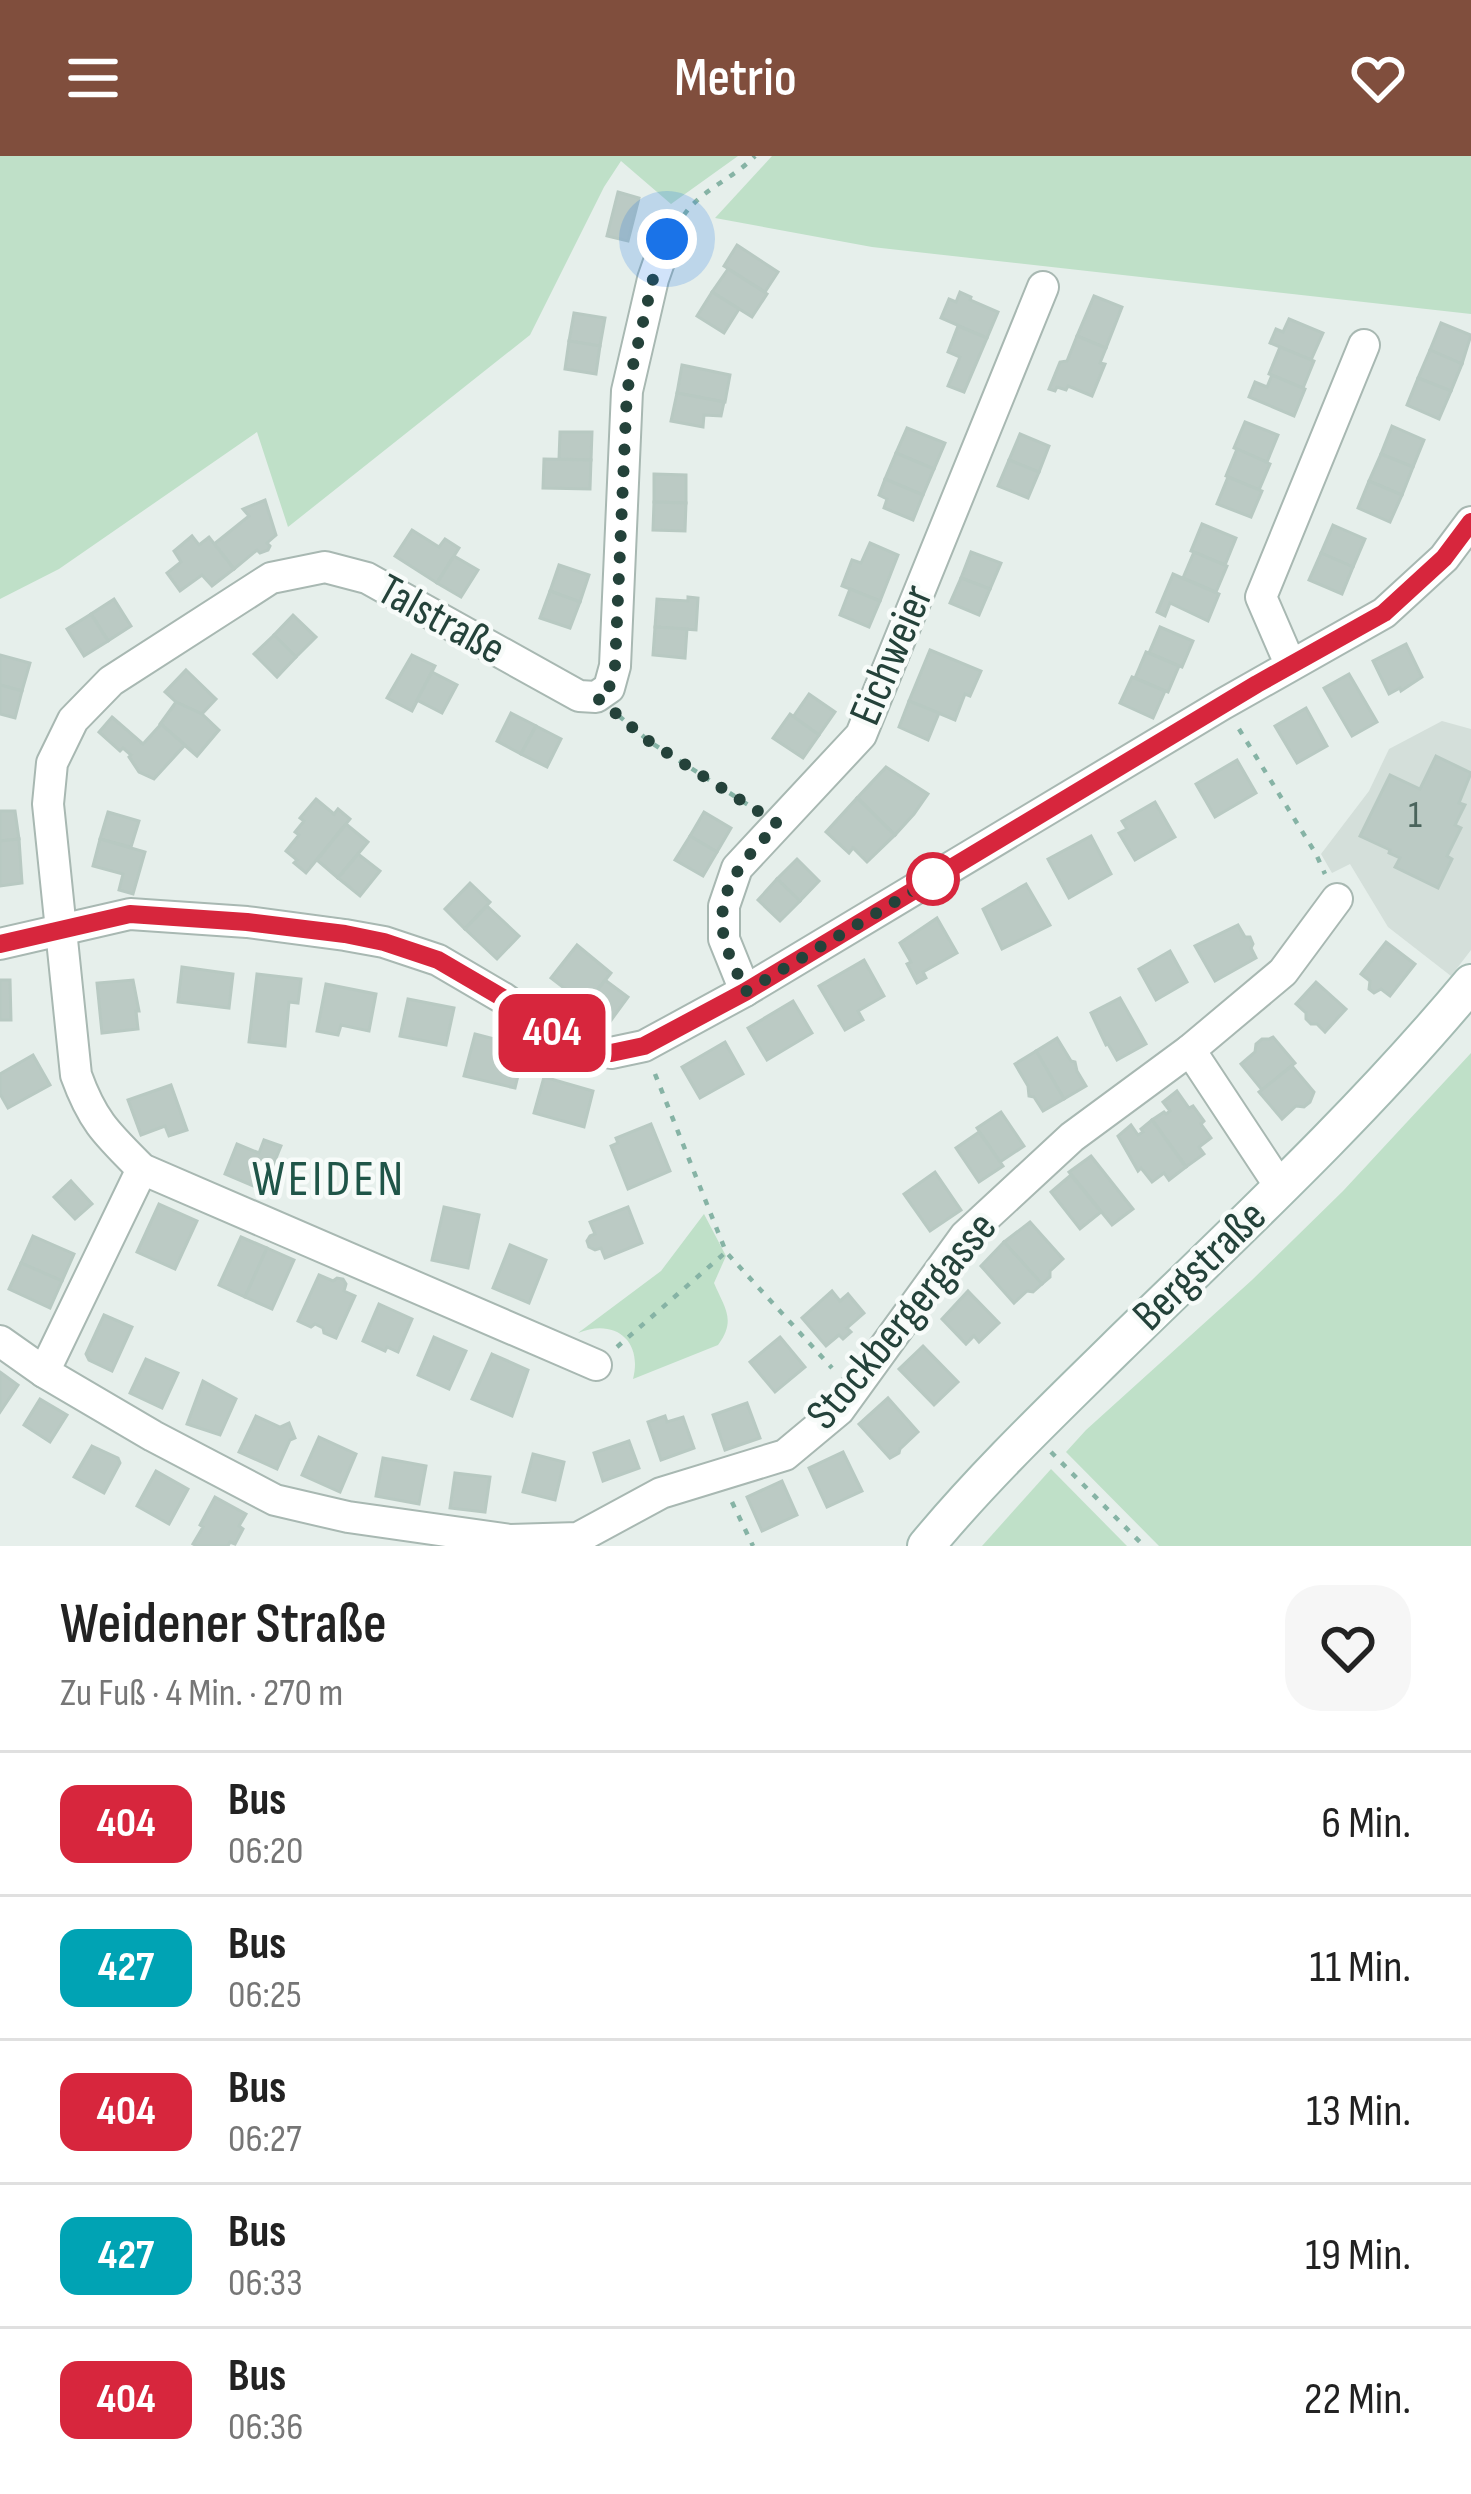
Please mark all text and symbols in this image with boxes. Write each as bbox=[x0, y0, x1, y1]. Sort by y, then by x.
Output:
icon: menu bbox=[60, 45, 126, 111]
icon: heart bbox=[1345, 45, 1411, 111]
text: Metrio bbox=[674, 46, 797, 111]
your location bbox=[637, 209, 697, 269]
street label: Talstraße bbox=[368, 563, 514, 677]
street label: Eichweier bbox=[838, 577, 946, 733]
house number: 1 bbox=[1408, 792, 1422, 839]
unlabelled marker bbox=[908, 854, 958, 904]
line badge: 404 bbox=[483, 994, 621, 1072]
text: 404 bbox=[522, 1007, 582, 1058]
district label: WEIDEN bbox=[252, 1149, 406, 1210]
street label: Bergstraße bbox=[1122, 1189, 1278, 1343]
street label: Stockbergergasse bbox=[795, 1201, 1009, 1441]
button: heart bbox=[1285, 1585, 1411, 1711]
text: Weidener Straße bbox=[60, 1591, 387, 1659]
text: Zu Fuß · 4 Min. · 270 m bbox=[60, 1670, 343, 1717]
text: Bus bbox=[228, 1773, 286, 1828]
text: 6 Min. bbox=[1321, 1796, 1411, 1851]
text: 404 bbox=[96, 1798, 156, 1849]
text: 06:20 bbox=[228, 1828, 303, 1875]
text: Bus bbox=[228, 1917, 286, 1972]
text: 11 Min. bbox=[1309, 1940, 1411, 1995]
text: 427 bbox=[98, 1942, 154, 1993]
text: 06:25 bbox=[228, 1972, 302, 2019]
text: Bus bbox=[228, 2061, 286, 2116]
text: 13 Min. bbox=[1306, 2084, 1411, 2139]
text: 404 bbox=[96, 2086, 156, 2137]
text: 06:27 bbox=[228, 2116, 302, 2163]
text: Bus bbox=[228, 2205, 286, 2260]
text: 19 Min. bbox=[1305, 2228, 1411, 2283]
text: 427 bbox=[98, 2230, 154, 2281]
text: 06:33 bbox=[228, 2260, 303, 2307]
text: Bus bbox=[228, 2349, 286, 2404]
text: 22 Min. bbox=[1304, 2372, 1411, 2427]
text: 404 bbox=[96, 2374, 156, 2425]
text: 06:36 bbox=[228, 2404, 303, 2451]

